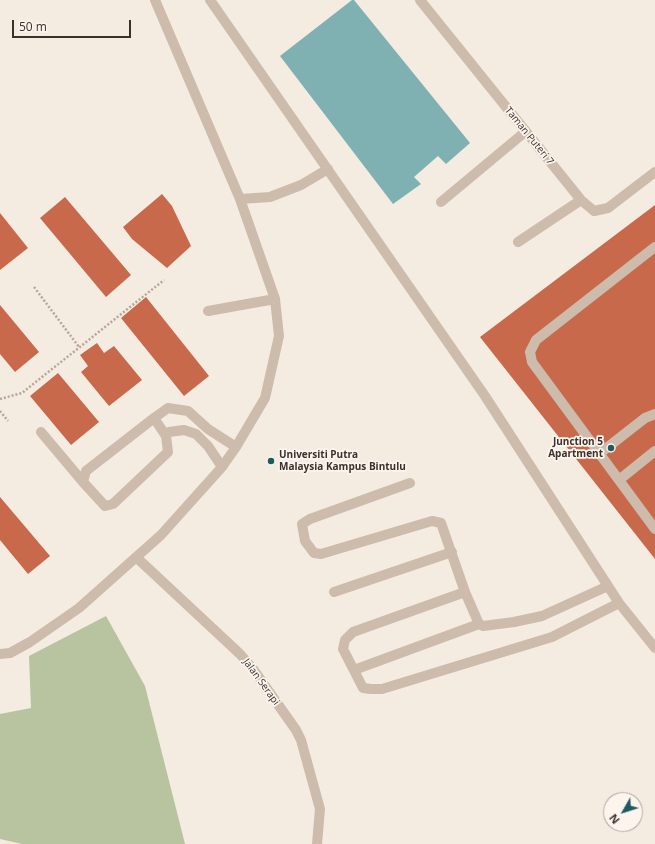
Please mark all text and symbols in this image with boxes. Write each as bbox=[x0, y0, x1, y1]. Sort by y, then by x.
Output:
scale bar bbox=[14, 12, 133, 38]
text: 50 m bbox=[19, 18, 47, 35]
street label: Taman Puteri 7 bbox=[502, 105, 556, 167]
place label: Junction 5 Apartment bbox=[548, 436, 603, 460]
marker: Junction 5 Apartment bbox=[606, 443, 616, 453]
place label: Universiti Putra Malaysia Kampus Bintulu bbox=[279, 449, 406, 472]
marker: Universiti Putra Malaysia Kampus Bintulu bbox=[266, 456, 276, 466]
street label: Jalan Serapi bbox=[240, 656, 282, 708]
north arrow bbox=[603, 792, 643, 832]
text: N bbox=[605, 811, 623, 827]

